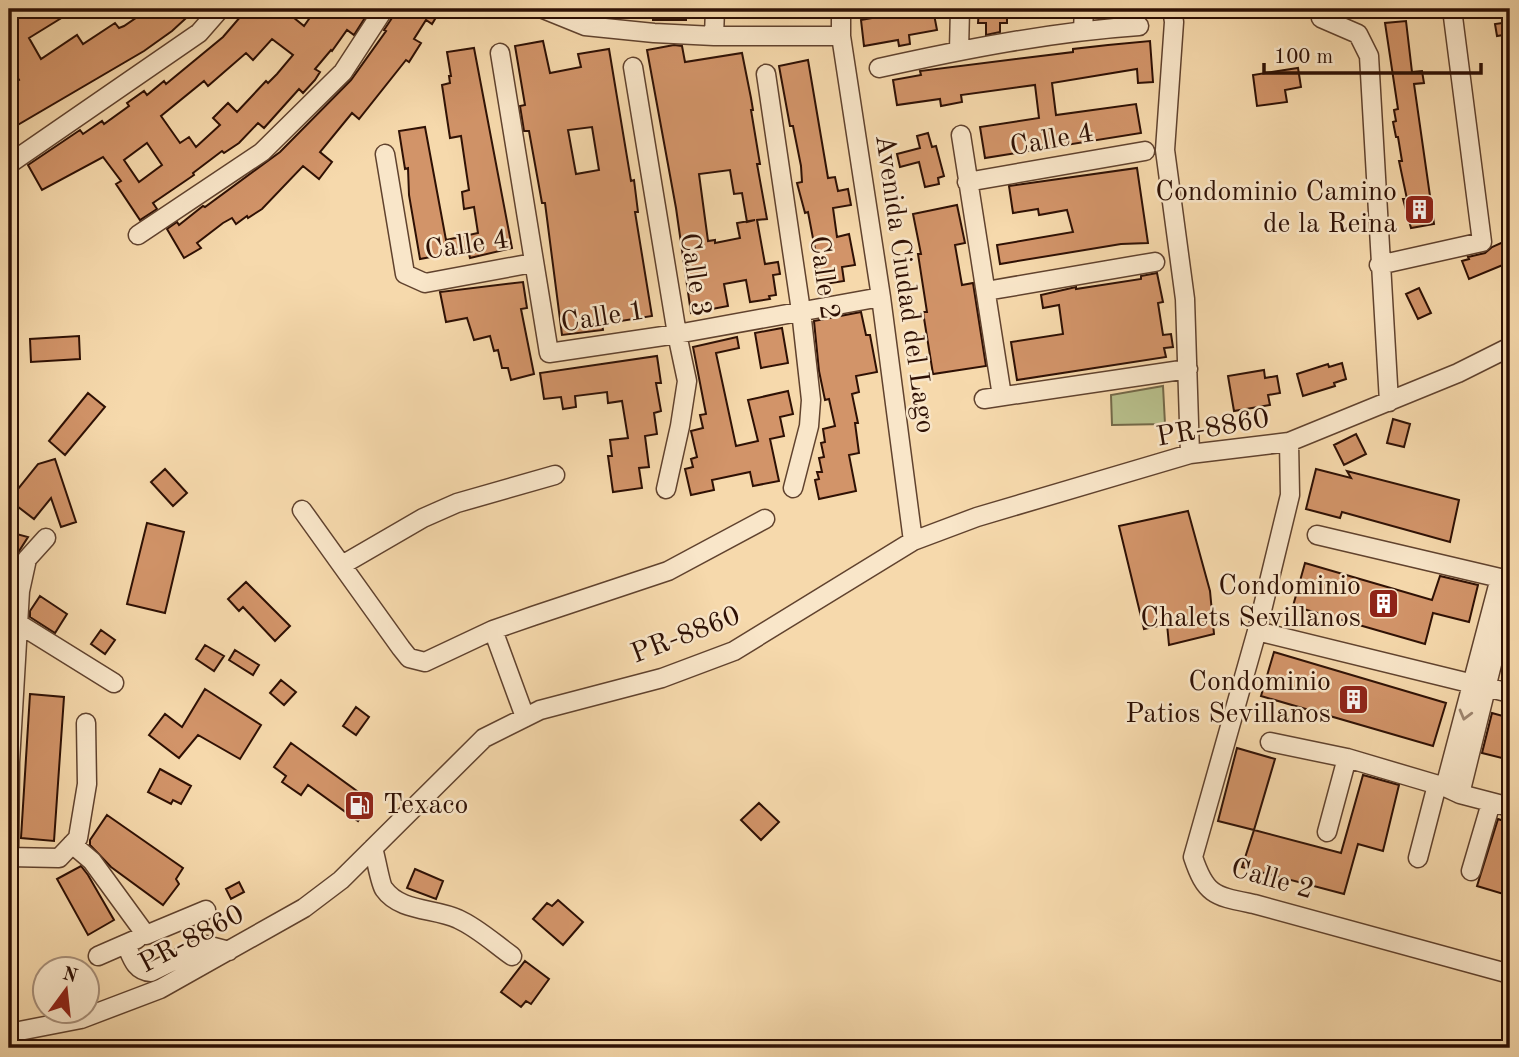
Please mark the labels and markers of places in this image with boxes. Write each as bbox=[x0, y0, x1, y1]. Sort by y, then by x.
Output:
place label: Condominio Camino de la Reina bbox=[1155, 179, 1397, 239]
building icon: Condominio Camino de la Reina bbox=[1403, 192, 1437, 226]
place label: Condominio Chalets Sevillanos bbox=[1140, 573, 1361, 633]
building icon: Condominio Chalets Sevillanos bbox=[1367, 586, 1401, 620]
place label: Condominio Patios Sevillanos bbox=[1125, 669, 1331, 729]
building icon: Condominio Patios Sevillanos bbox=[1337, 682, 1371, 716]
fuel station icon: Texaco bbox=[343, 789, 377, 823]
place label: Texaco bbox=[383, 792, 468, 820]

